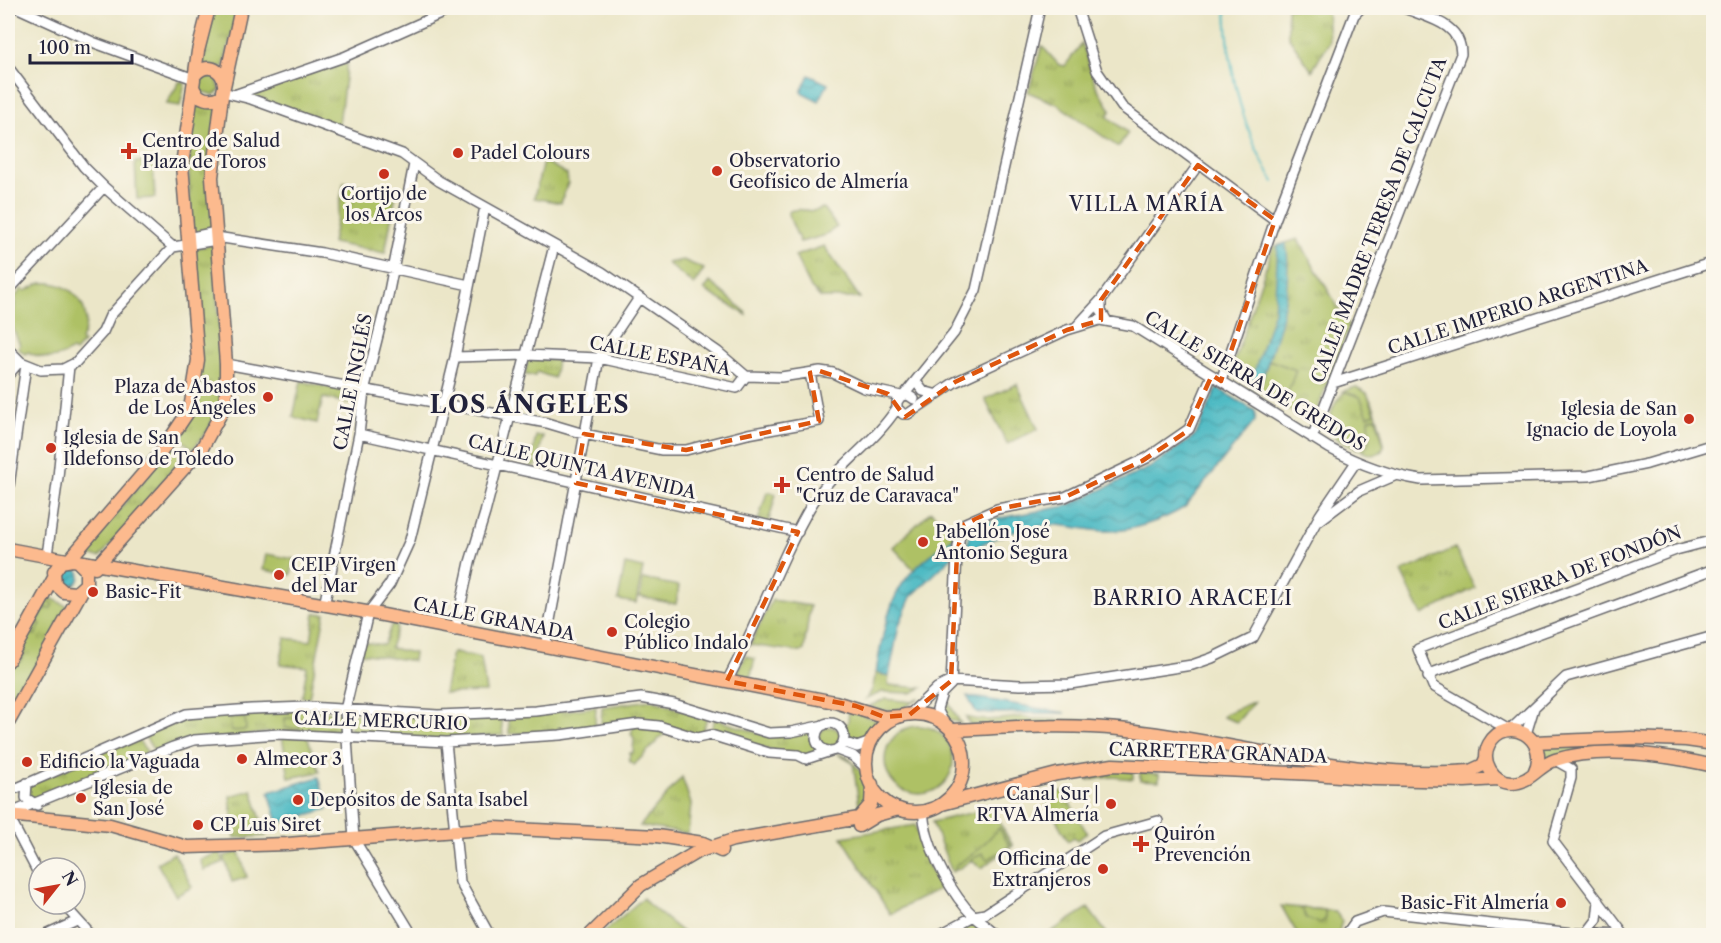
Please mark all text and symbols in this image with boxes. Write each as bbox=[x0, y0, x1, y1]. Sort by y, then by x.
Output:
scale bar bbox=[30, 27, 132, 65]
text: 100 m bbox=[39, 37, 91, 59]
street label: CALLE MADRE TERESA DE CALCUTA bbox=[1307, 53, 1452, 386]
place label: Centro de Salud Plaza de Toros bbox=[142, 130, 280, 173]
marker: Centro de Salud Plaza de Toros bbox=[120, 142, 138, 160]
place label: Padel Colours bbox=[470, 142, 590, 164]
marker: Padel Colours bbox=[451, 146, 465, 160]
place label: Observatorio Geofísico de Almería bbox=[729, 150, 909, 193]
marker: Observatorio Geofísico de Almería bbox=[710, 164, 724, 178]
marker: Cortijo de los Arcos bbox=[377, 167, 391, 181]
place label: Cortijo de los Arcos bbox=[341, 183, 427, 226]
district label: VILLA MARÍA bbox=[1068, 191, 1225, 216]
street label: CALLE IMPERIO ARGENTINA bbox=[1385, 254, 1652, 360]
street label: CALLE SIERRA DE GREDOS bbox=[1141, 306, 1369, 456]
street label: CALLE INGLÉS bbox=[328, 311, 377, 452]
street label: CALLE ESPAÑA bbox=[587, 330, 734, 381]
place label: Plaza de Abastos de Los Ángeles bbox=[114, 376, 256, 419]
marker: Plaza de Abastos de Los Ángeles bbox=[261, 390, 275, 404]
district label: LOS ÁNGELES bbox=[430, 390, 630, 419]
place label: Iglesia de San Ignacio de Loyola bbox=[1526, 398, 1678, 441]
marker: Iglesia de San Ignacio de Loyola bbox=[1682, 412, 1696, 426]
place label: Iglesia de San Ildefonso de Toledo bbox=[63, 427, 234, 470]
street label: CALLE QUINTA AVENIDA bbox=[466, 430, 699, 504]
marker: Iglesia de San Ildefonso de Toledo bbox=[44, 441, 58, 455]
place label: Centro de Salud "Cruz de Caravaca" bbox=[796, 464, 959, 507]
marker: Centro de Salud "Cruz de Caravaca" bbox=[773, 476, 791, 494]
street label: CALLE SIERRA DE FONDÓN bbox=[1435, 520, 1685, 635]
place label: Pabellón José Antonio Segura bbox=[934, 521, 1069, 564]
marker: Pabellón José Antonio Segura bbox=[916, 535, 930, 549]
place label: CEIP Virgen del Mar bbox=[291, 554, 396, 597]
marker: CEIP Virgen del Mar bbox=[272, 568, 286, 582]
place label: Basic-Fit bbox=[105, 581, 182, 603]
marker: Basic-Fit bbox=[86, 585, 100, 599]
district label: BARRIO ARACELI bbox=[1093, 586, 1293, 610]
street label: CALLE GRANADA bbox=[411, 593, 577, 646]
place label: Colegio Público Indalo bbox=[624, 611, 749, 654]
marker: Colegio Público Indalo bbox=[605, 625, 619, 639]
street label: CALLE MERCURIO bbox=[294, 707, 468, 735]
street label: CARRETERA GRANADA bbox=[1108, 738, 1328, 768]
place label: Almecor 3 bbox=[253, 748, 342, 770]
place label: Edificio la Vaguada bbox=[39, 751, 201, 773]
marker: Almecor 3 bbox=[235, 752, 249, 766]
marker: Edificio la Vaguada bbox=[20, 755, 34, 769]
place label: Iglesia de San José bbox=[93, 777, 173, 820]
place label: Canal Sur | RTVA Almería bbox=[976, 783, 1099, 826]
place label: Depósitos de Santa Isabel bbox=[310, 789, 528, 811]
marker: Iglesia de San José bbox=[74, 791, 88, 805]
marker: Depósitos de Santa Isabel bbox=[291, 793, 305, 807]
marker: Canal Sur | RTVA Almería bbox=[1104, 797, 1118, 811]
place label: CP Luis Siret bbox=[210, 814, 322, 836]
marker: CP Luis Siret bbox=[191, 818, 205, 832]
place label: Quirón Prevención bbox=[1154, 823, 1251, 866]
marker: Quirón Prevención bbox=[1132, 835, 1150, 853]
place label: Officina de Extranjeros bbox=[992, 848, 1091, 891]
north arrow bbox=[27, 856, 87, 916]
marker: Officina de Extranjeros bbox=[1096, 862, 1110, 876]
text: N bbox=[58, 867, 82, 889]
place label: Basic-Fit Almería bbox=[1400, 892, 1549, 914]
marker: Basic-Fit Almería bbox=[1554, 896, 1568, 910]

